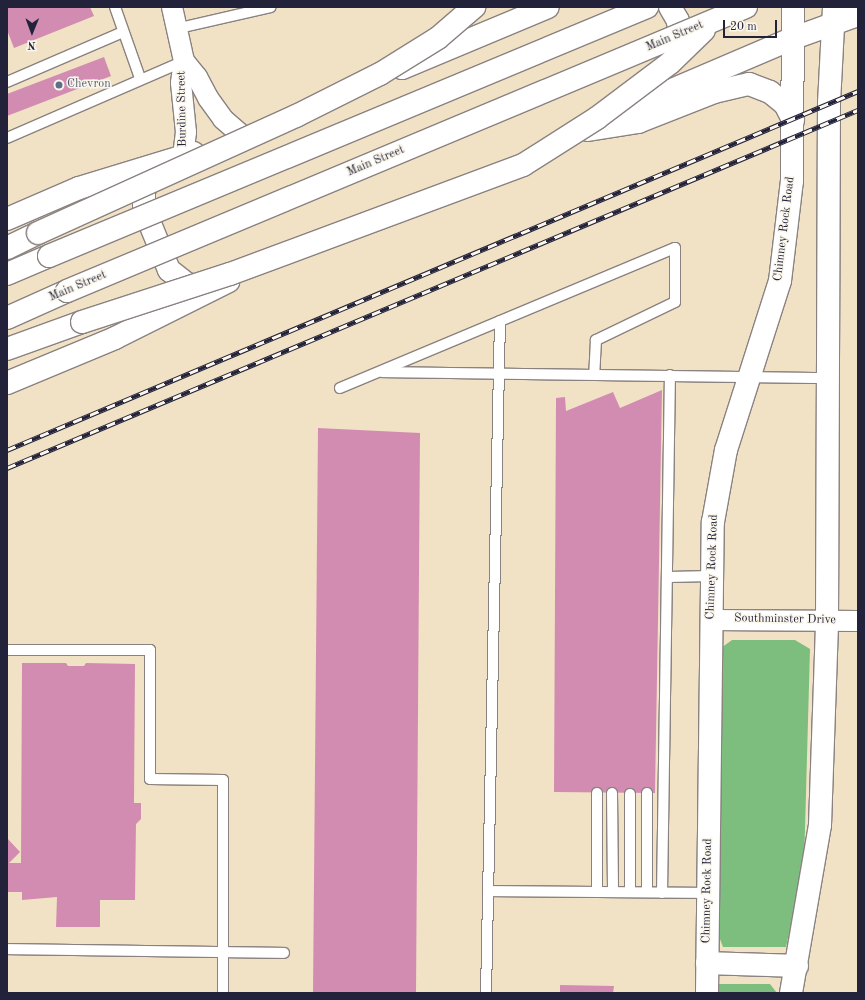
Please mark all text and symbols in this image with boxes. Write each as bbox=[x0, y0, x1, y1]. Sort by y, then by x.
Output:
north arrow bbox=[12, 12, 52, 52]
scale bar bbox=[725, 12, 779, 38]
street label: Main Street bbox=[644, 18, 706, 56]
text: 20 m bbox=[730, 21, 757, 33]
text: N bbox=[27, 39, 36, 50]
street label: Burdine Street bbox=[175, 71, 191, 147]
place label: Chevron bbox=[67, 78, 111, 92]
marker: Chevron bbox=[54, 80, 64, 90]
street label: Main Street bbox=[345, 143, 407, 181]
street label: Chimney Rock Road bbox=[771, 176, 799, 282]
street label: Main Street bbox=[47, 268, 109, 306]
street label: Chimney Rock Road bbox=[704, 514, 722, 620]
street label: Southminster Drive bbox=[734, 612, 836, 628]
street label: Chimney Rock Road bbox=[700, 838, 716, 944]

